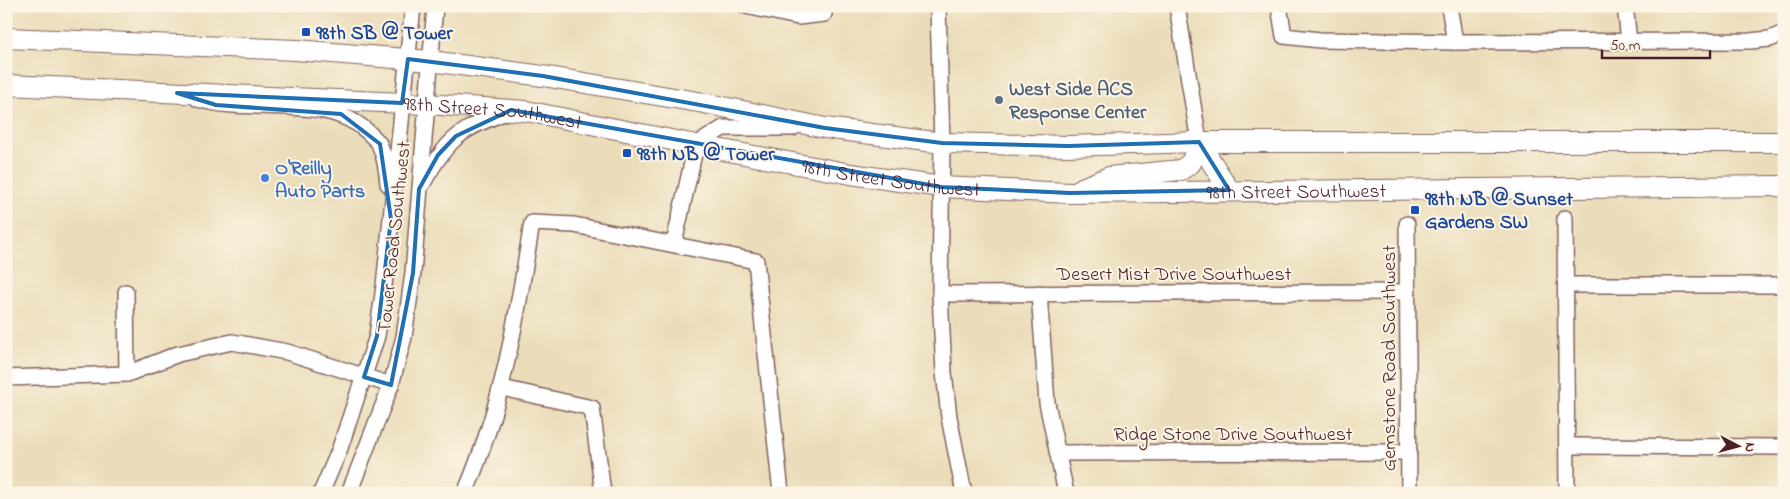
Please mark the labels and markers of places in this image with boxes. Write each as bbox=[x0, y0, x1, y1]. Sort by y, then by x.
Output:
place label: 98th SB @ Tower bbox=[315, 20, 453, 49]
marker: 98th SB @ Tower bbox=[300, 26, 312, 38]
place label: West Side ACS Response Center bbox=[1009, 76, 1147, 128]
marker: West Side ACS Response Center bbox=[993, 94, 1005, 106]
place label: 98th NB @ Tower bbox=[636, 141, 775, 170]
marker: 98th NB @ Tower bbox=[621, 147, 633, 159]
place label: O'Reilly Auto Parts bbox=[275, 155, 365, 207]
marker: O'Reilly Auto Parts bbox=[259, 172, 271, 184]
place label: 98th NB @ Sunset Gardens SW bbox=[1424, 186, 1573, 238]
marker: 98th NB @ Sunset Gardens SW bbox=[1409, 204, 1421, 216]

